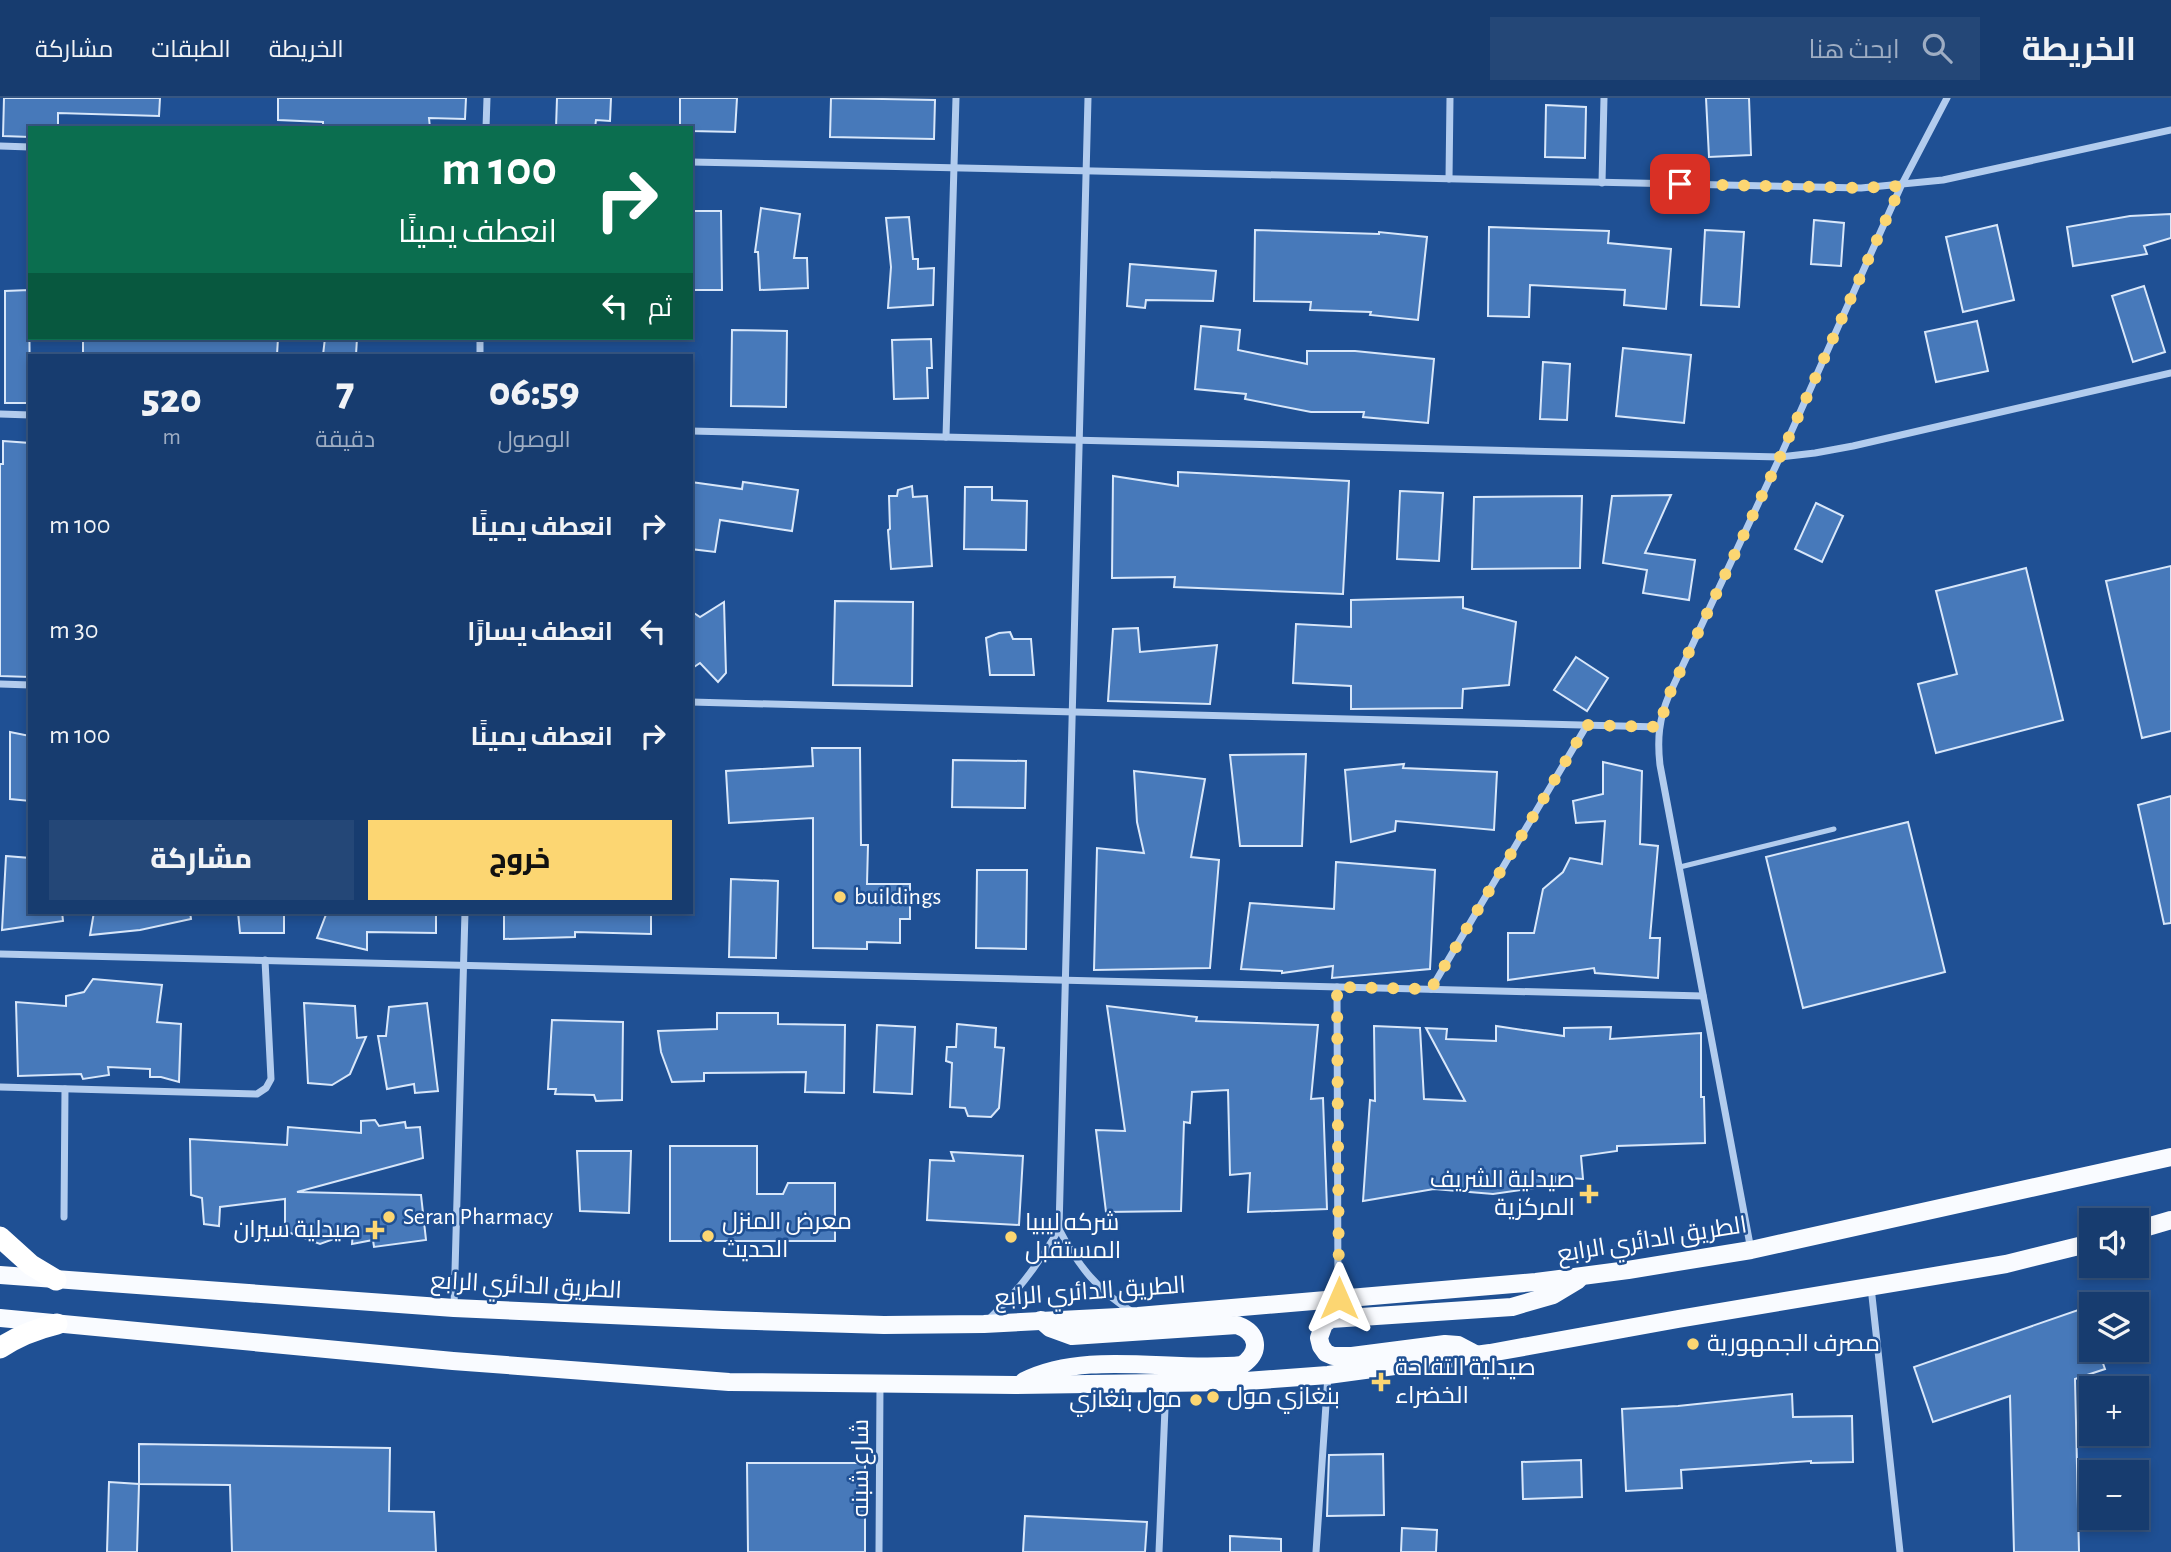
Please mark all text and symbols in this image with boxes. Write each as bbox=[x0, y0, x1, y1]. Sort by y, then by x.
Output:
search box bbox=[1490, 17, 1980, 80]
icon: search bbox=[1918, 29, 1956, 67]
text: الخريطة bbox=[2022, 34, 2136, 67]
text: ابحث هنا bbox=[1808, 37, 1900, 63]
text: مشاركة bbox=[35, 38, 113, 62]
text: الطبقات bbox=[151, 38, 231, 62]
text: الخريطة bbox=[269, 38, 344, 62]
text: 100 m bbox=[441, 145, 557, 194]
icon: right bbox=[581, 154, 672, 245]
pin bbox=[1650, 154, 1710, 214]
icon: arrive bbox=[1661, 165, 1699, 203]
text: انعطف يمينًا bbox=[398, 216, 557, 248]
icon: left bbox=[596, 287, 634, 325]
text: ثم bbox=[648, 295, 672, 321]
text: 7 bbox=[336, 371, 354, 413]
text: 06:59 bbox=[489, 371, 579, 413]
text: 520 bbox=[142, 378, 202, 420]
text: m bbox=[162, 426, 181, 449]
text: دقيقة bbox=[315, 429, 375, 452]
text: الوصول bbox=[497, 429, 571, 452]
icon: right bbox=[634, 507, 672, 545]
text: 100 m bbox=[49, 512, 111, 538]
text: انعطف يمينًا bbox=[470, 514, 613, 540]
icon: left bbox=[634, 612, 672, 650]
text: 30 m bbox=[49, 617, 99, 643]
text: انعطف يسارًا bbox=[467, 619, 613, 645]
icon: right bbox=[634, 717, 672, 755]
text: 100 m bbox=[49, 722, 111, 748]
text: انعطف يمينًا bbox=[470, 724, 613, 750]
button: مشاركة bbox=[49, 820, 354, 900]
button: خروج bbox=[368, 820, 672, 900]
place label: buildings bbox=[854, 885, 942, 909]
marker: buildings bbox=[832, 889, 848, 905]
place label: صيدلية الشريف المركزية bbox=[1430, 1167, 1575, 1220]
marker: صيدلية الشريف المركزية bbox=[1581, 1186, 1597, 1202]
place label: Seran Pharmacy bbox=[403, 1205, 553, 1229]
map controls bbox=[2079, 1208, 2149, 1530]
button: sound bbox=[2079, 1208, 2149, 1278]
marker: Seran Pharmacy bbox=[381, 1209, 397, 1225]
place label: معرض المنزل الحديث bbox=[722, 1210, 852, 1262]
place label: شركه ليبيا المستقبل bbox=[1025, 1210, 1121, 1264]
street label: الطريق الدائري الرابع bbox=[1555, 1213, 1749, 1272]
place label: صيدلية سيران bbox=[233, 1218, 361, 1243]
marker: صيدلية سيران bbox=[367, 1222, 383, 1238]
marker: معرض المنزل الحديث bbox=[700, 1228, 716, 1244]
marker: شركه ليبيا المستقبل bbox=[1003, 1229, 1019, 1245]
position arrow bbox=[1302, 1261, 1376, 1335]
street label: الطريق الدائري الرابع bbox=[429, 1269, 622, 1308]
street label: الطريق الدائري الرابع bbox=[994, 1273, 1187, 1316]
button: layers bbox=[2079, 1292, 2149, 1362]
place label: مصرف الجمهورية bbox=[1707, 1332, 1880, 1357]
marker: مصرف الجمهورية bbox=[1685, 1336, 1701, 1352]
place label: صيدلية التفاحة الخضراء bbox=[1395, 1356, 1536, 1408]
marker: صيدلية التفاحة الخضراء bbox=[1373, 1374, 1389, 1390]
button: + bbox=[2079, 1376, 2149, 1446]
place label: بنغازي مول bbox=[1227, 1385, 1340, 1414]
place label: مول بنغازي bbox=[1069, 1388, 1182, 1417]
marker: بنغازي مول bbox=[1205, 1389, 1221, 1405]
marker: مول بنغازي bbox=[1188, 1392, 1204, 1408]
street label: شارع شبنه bbox=[848, 1419, 876, 1517]
button: − bbox=[2079, 1460, 2149, 1530]

